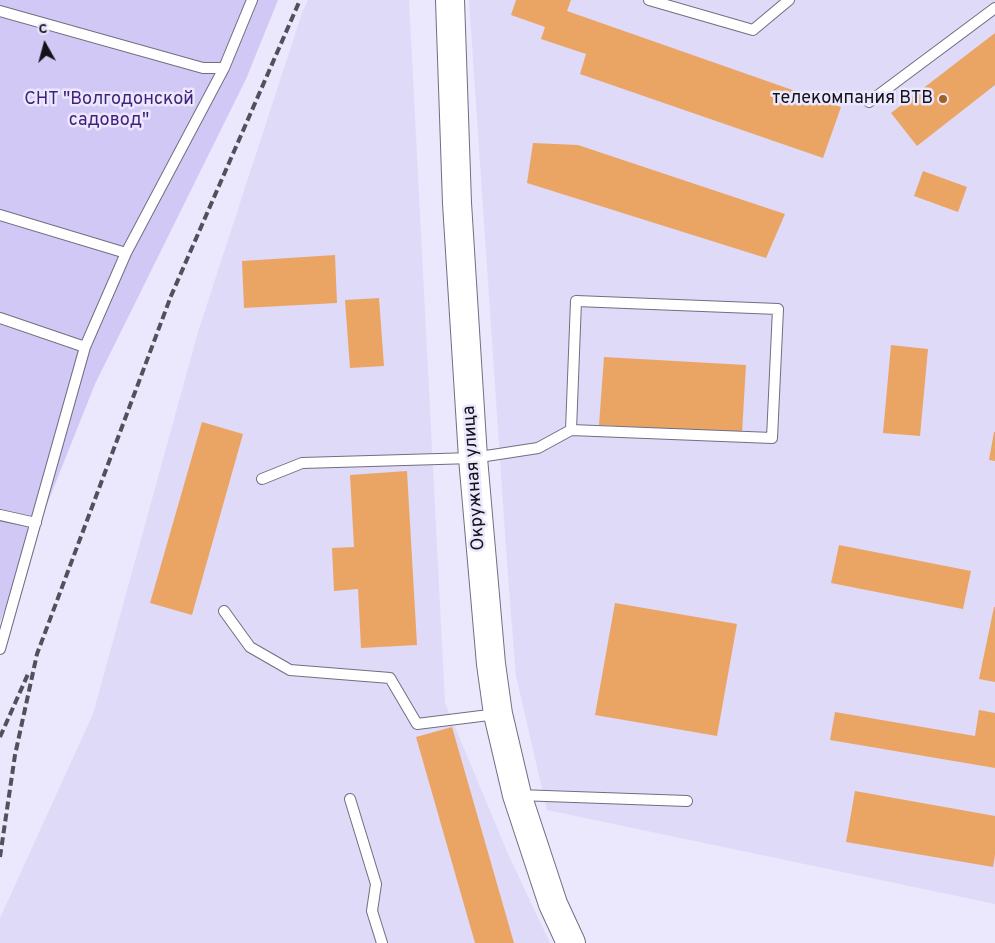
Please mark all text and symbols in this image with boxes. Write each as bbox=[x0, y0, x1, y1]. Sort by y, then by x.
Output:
north arrow bbox=[20, 20, 70, 70]
text: С bbox=[38, 21, 49, 39]
place label: телекомпания ВТВ bbox=[772, 88, 933, 110]
park label: СНТ "Волгодонской садовод" bbox=[24, 89, 194, 132]
marker: телекомпания ВТВ bbox=[937, 93, 949, 105]
street label: Окружная улица bbox=[459, 405, 491, 551]

